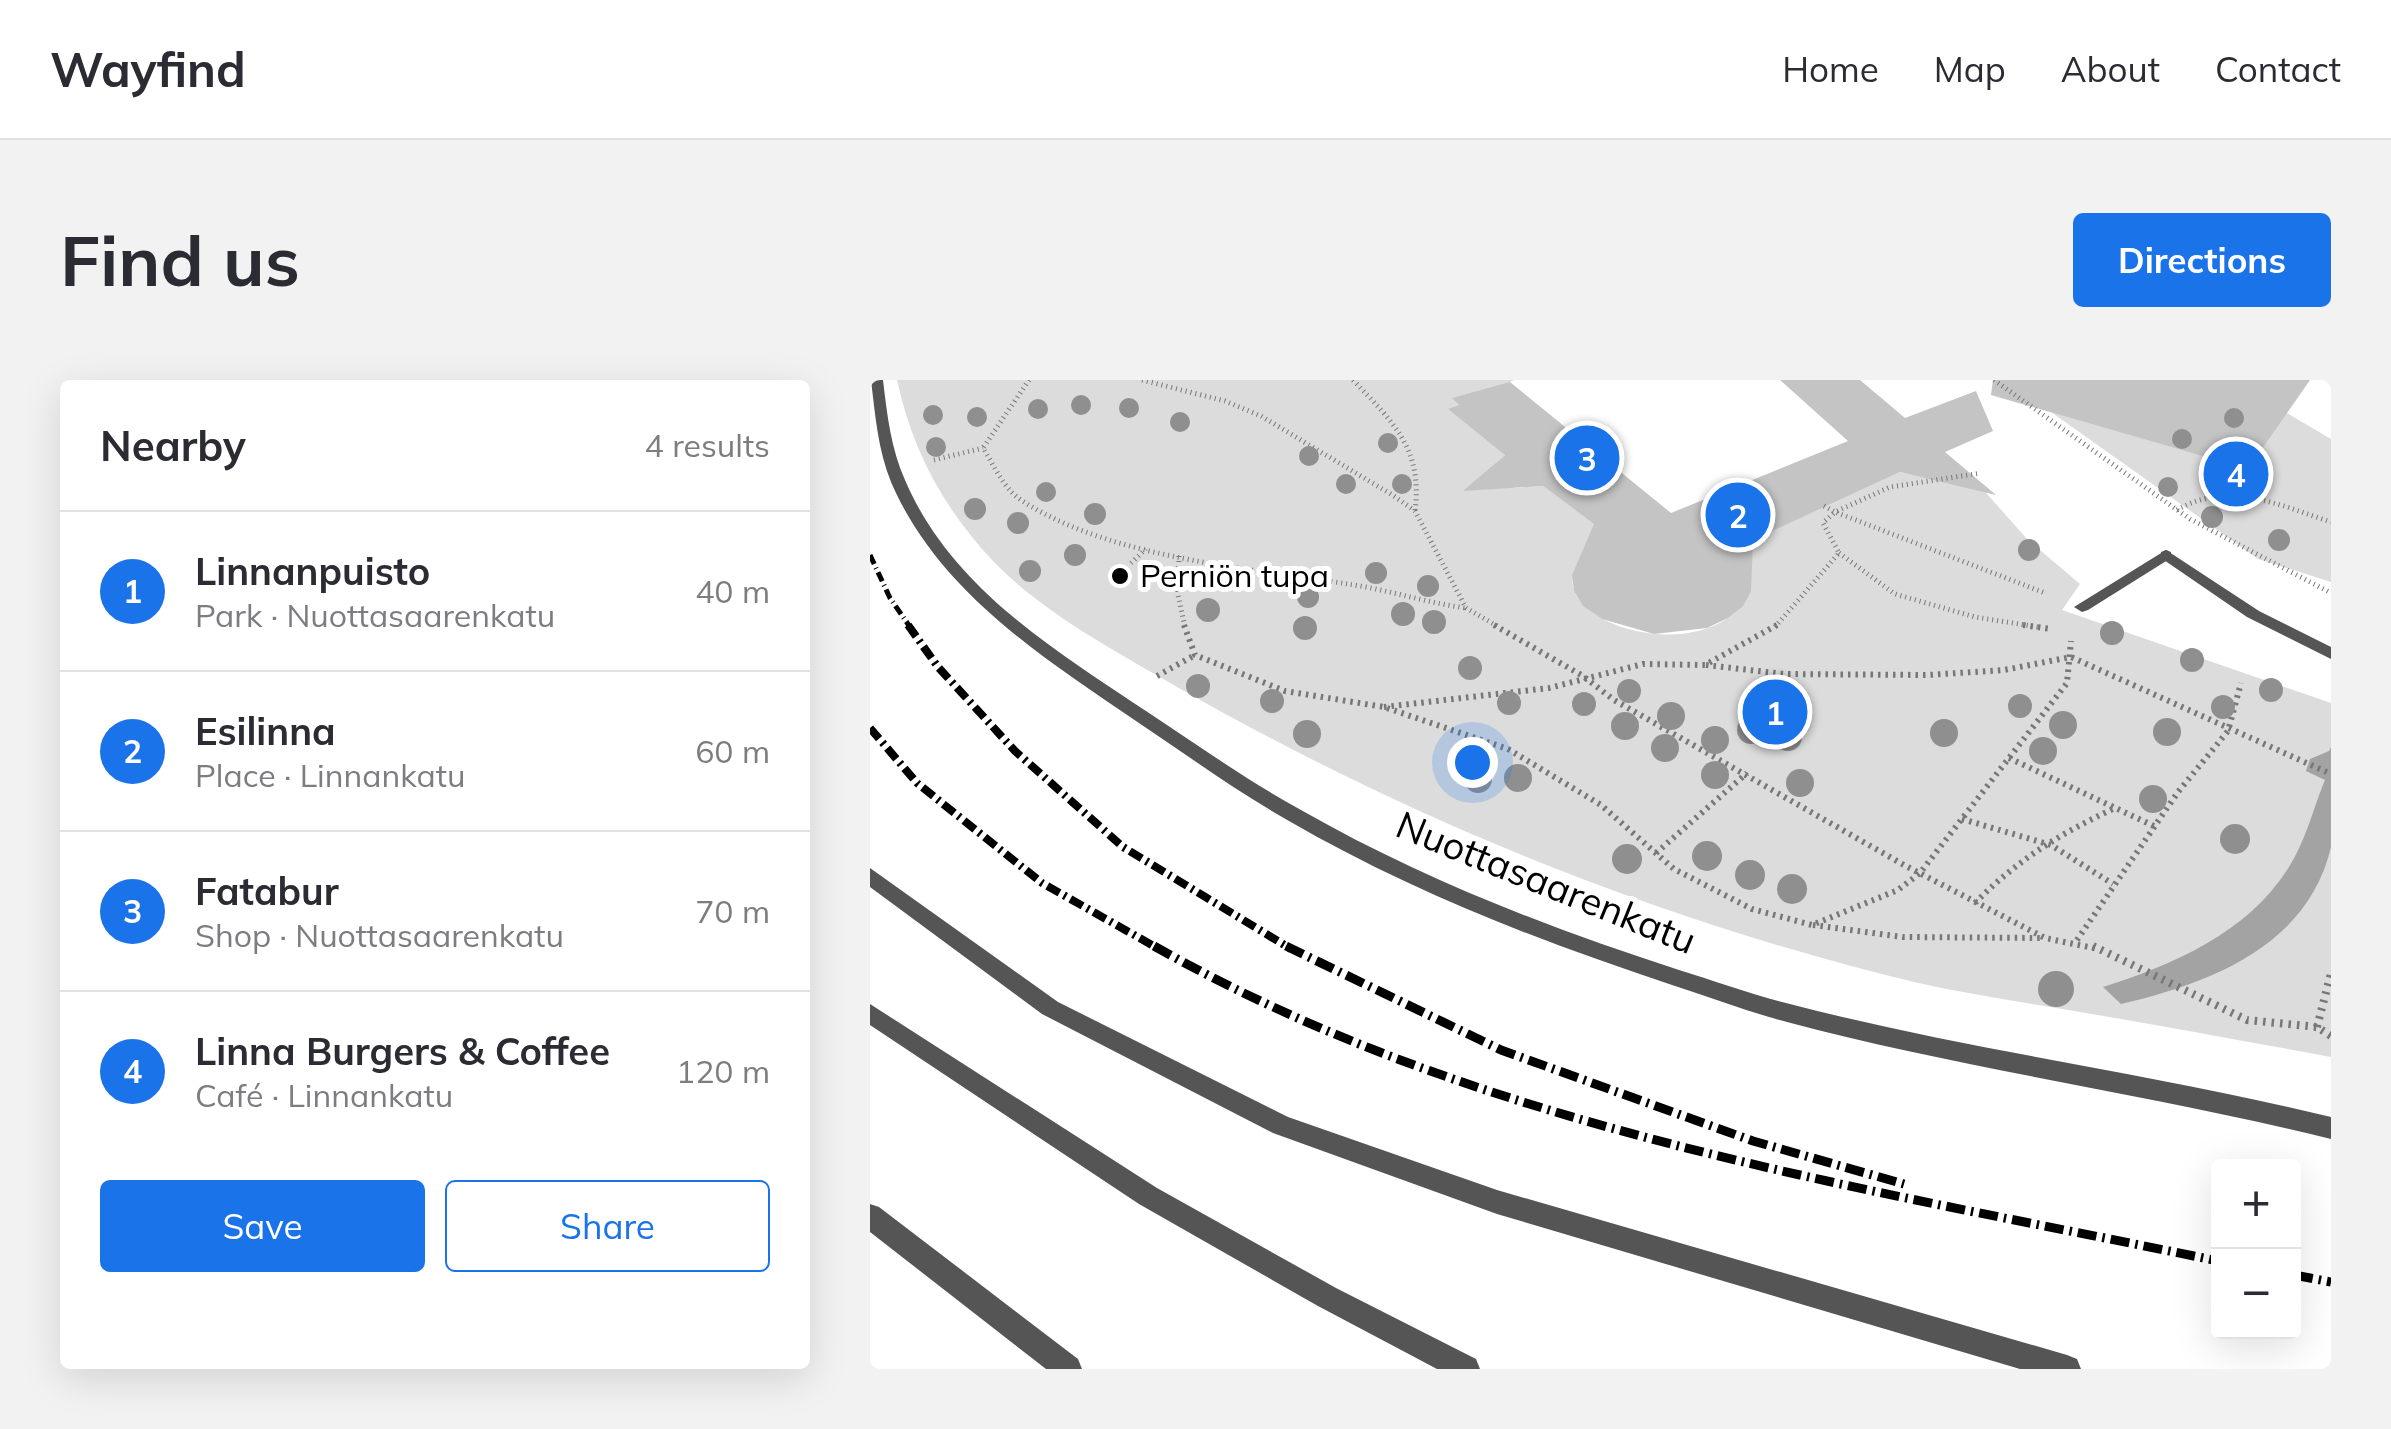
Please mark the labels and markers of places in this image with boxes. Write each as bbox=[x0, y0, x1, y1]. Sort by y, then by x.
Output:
pin: 3 bbox=[1554, 420, 1620, 496]
pin: 4 bbox=[2204, 436, 2268, 512]
pin: 2 bbox=[1706, 478, 1770, 552]
place label: Perniön tupa bbox=[1140, 555, 1329, 595]
marker: Perniön tupa bbox=[1109, 565, 1131, 587]
pin: 1 bbox=[1742, 674, 1808, 750]

